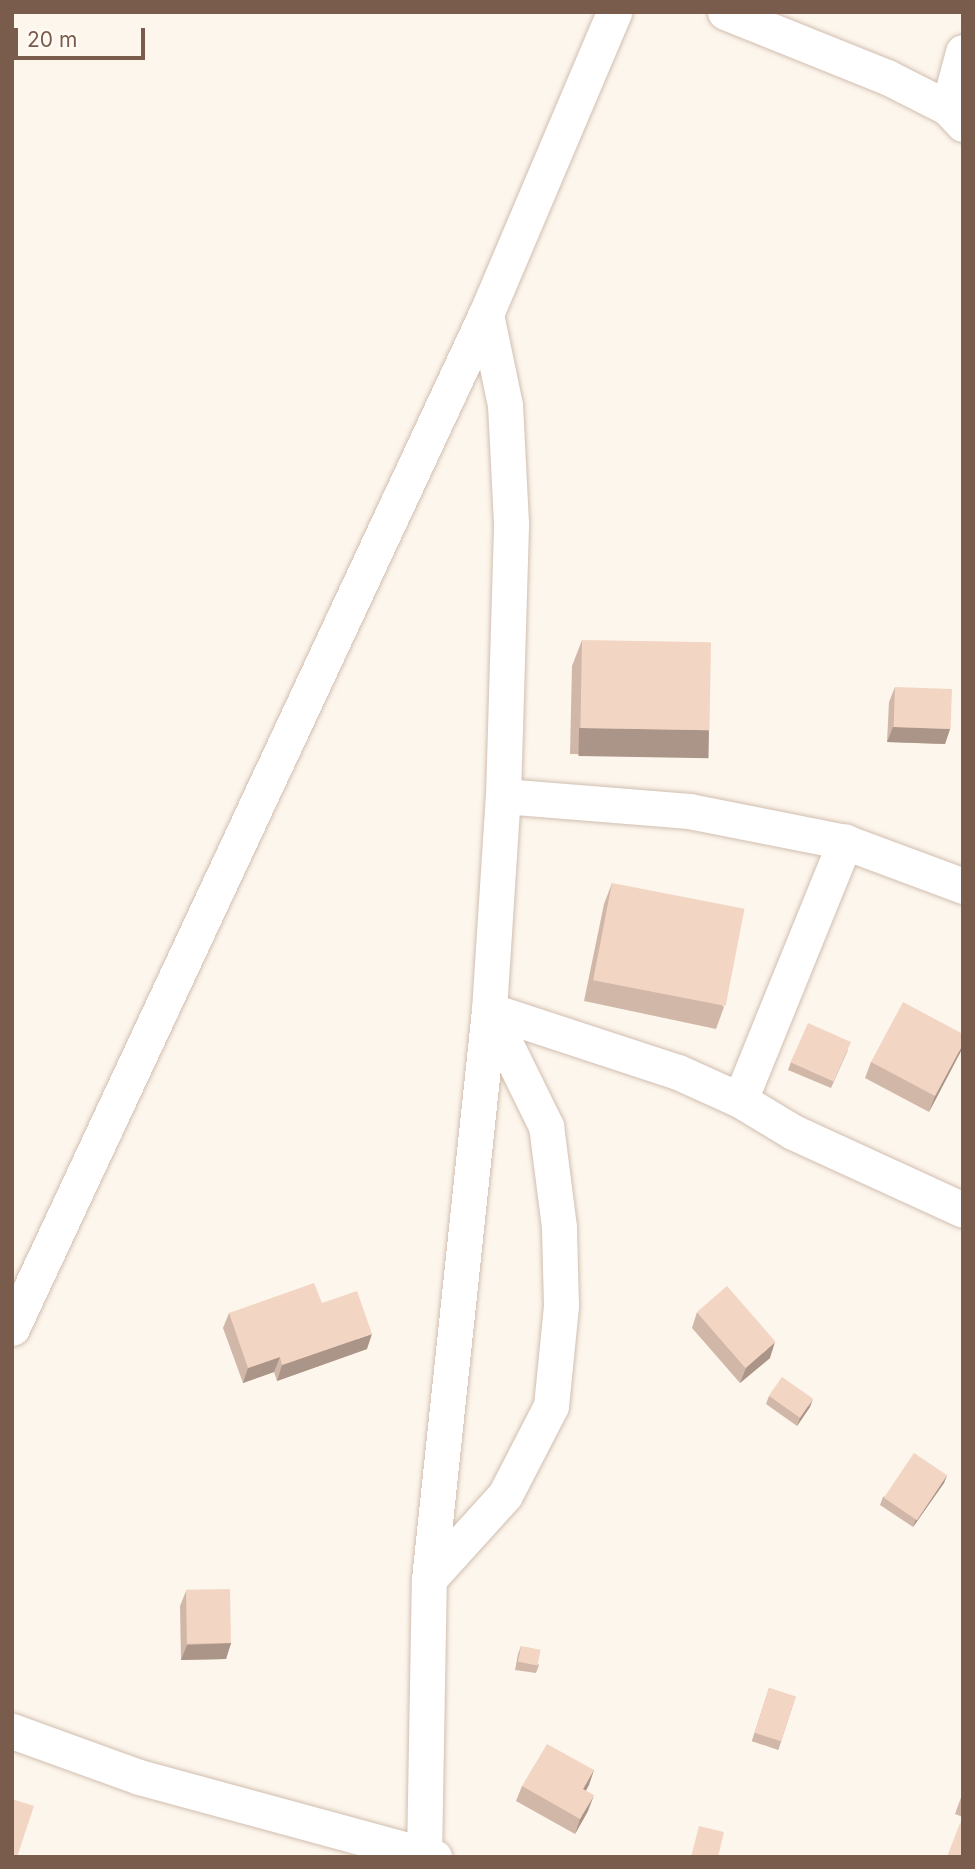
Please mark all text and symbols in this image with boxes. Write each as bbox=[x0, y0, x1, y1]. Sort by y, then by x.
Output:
scale bar bbox=[18, 14, 149, 58]
text: 20 m bbox=[27, 27, 77, 52]

